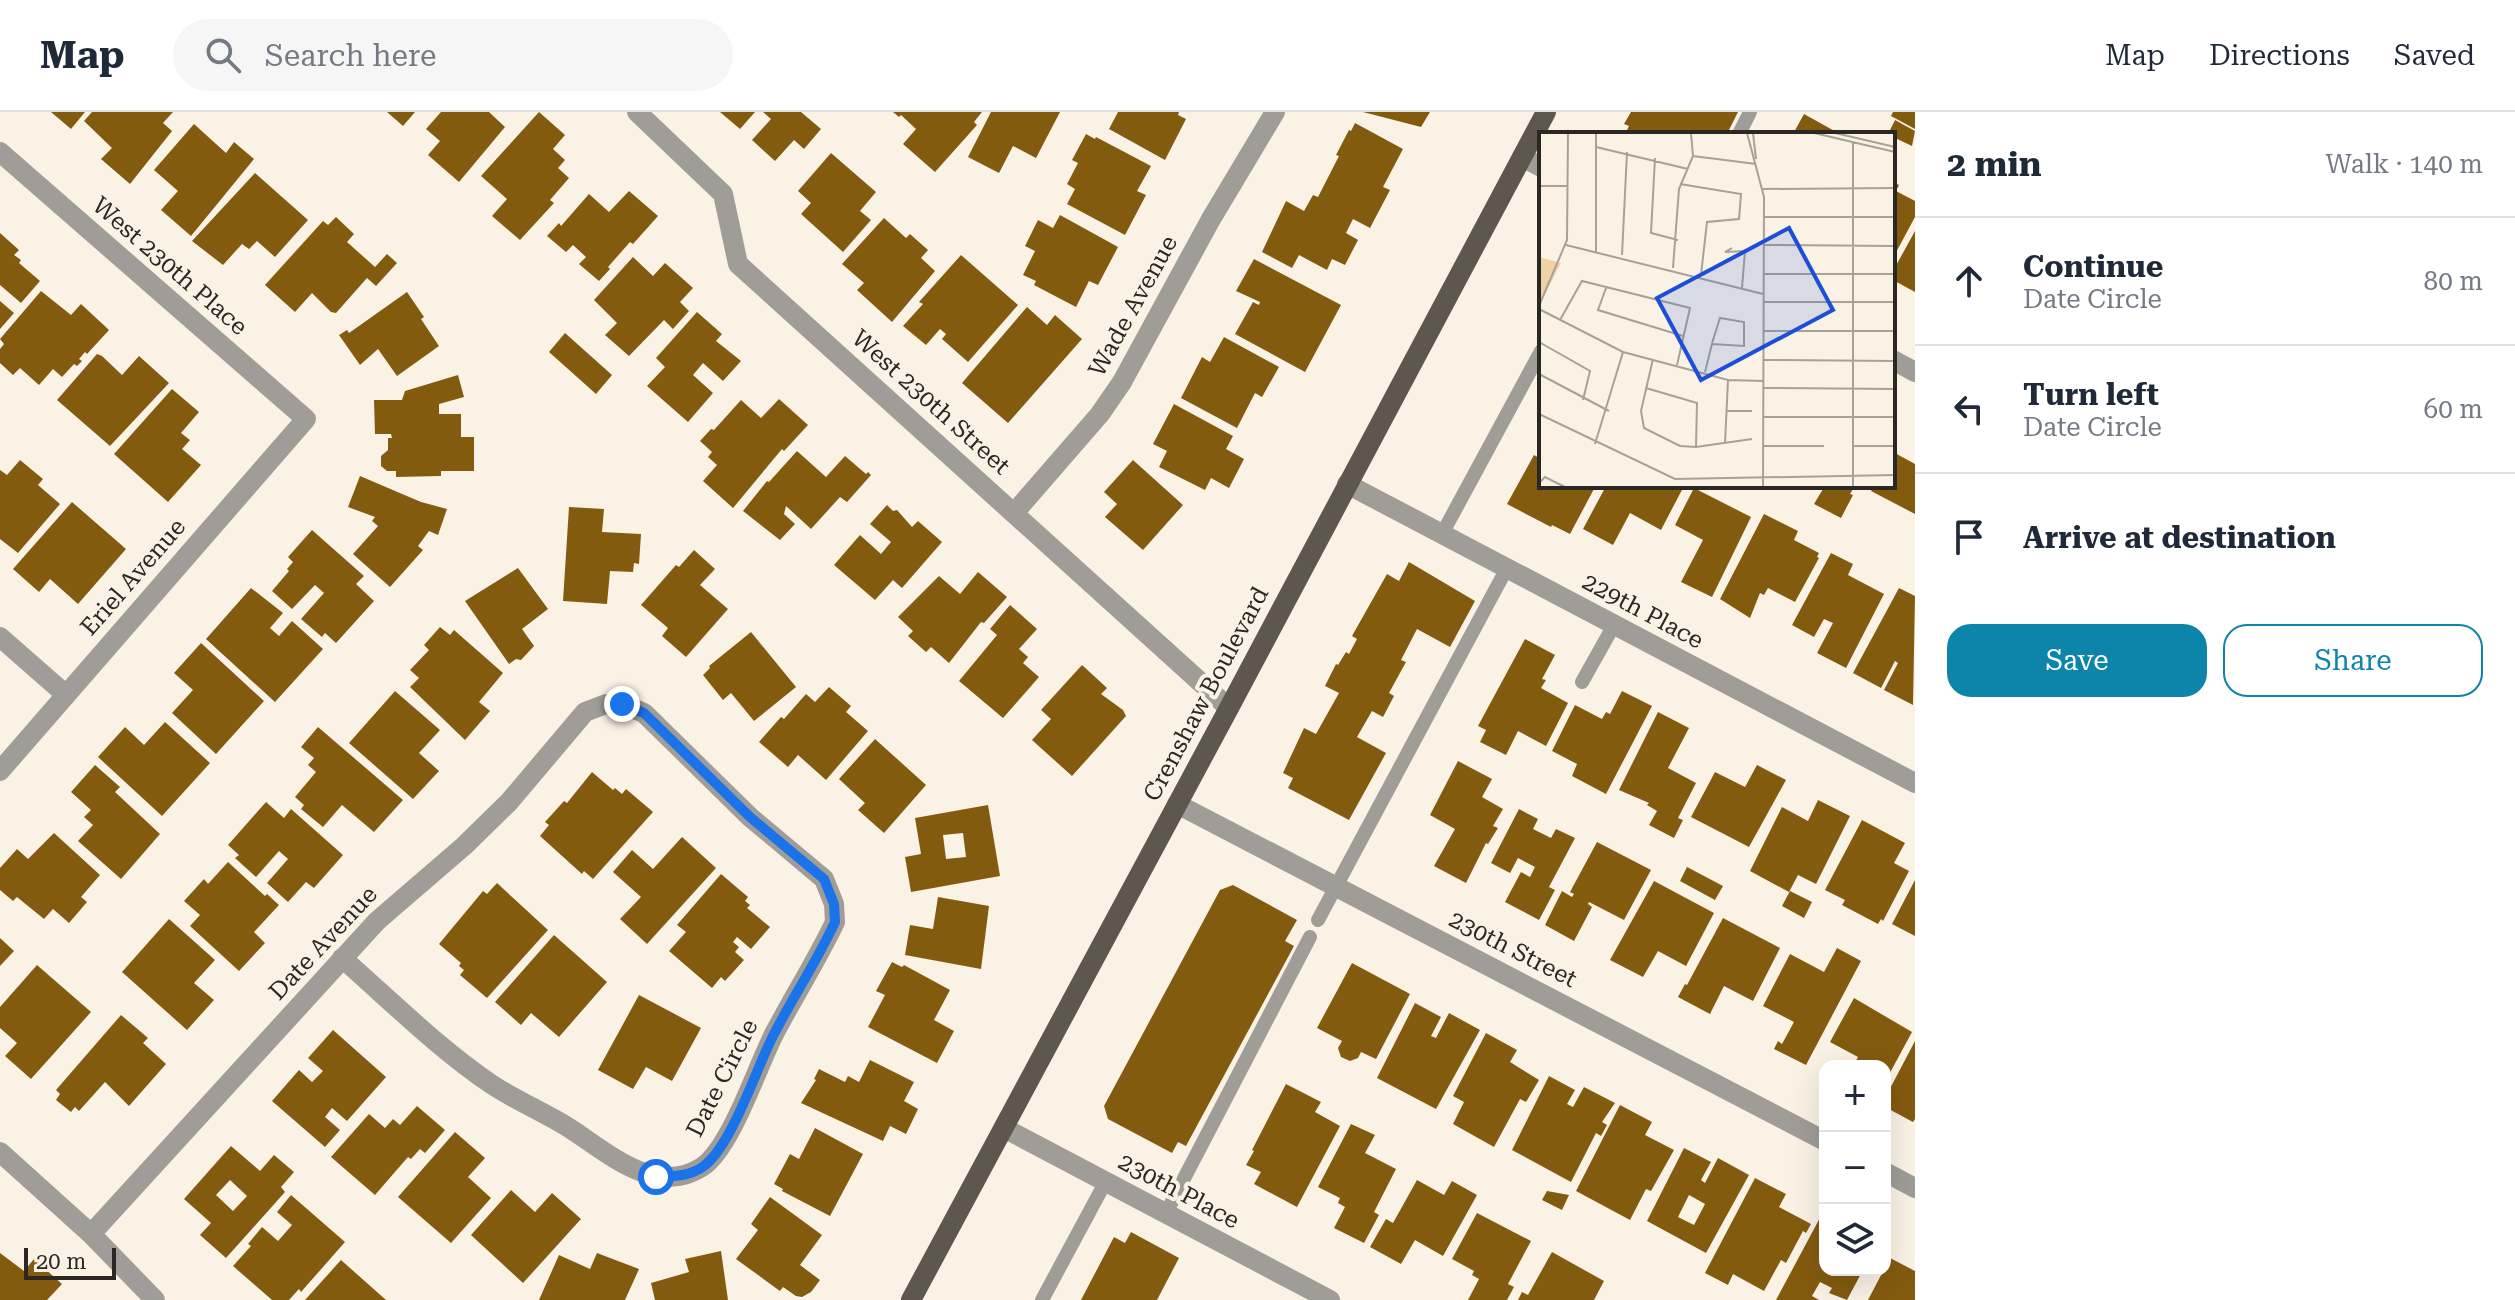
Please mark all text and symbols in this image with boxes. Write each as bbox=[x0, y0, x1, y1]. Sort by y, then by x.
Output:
search box bbox=[173, 19, 733, 91]
text: Map bbox=[40, 33, 125, 77]
icon: search bbox=[201, 33, 245, 77]
text: Search here bbox=[265, 38, 437, 73]
text: Map bbox=[2105, 39, 2165, 72]
text: Directions bbox=[2209, 39, 2350, 72]
text: Saved bbox=[2394, 39, 2475, 72]
inset map bbox=[1539, 132, 1895, 488]
text: 2 min bbox=[1947, 144, 2042, 184]
text: Walk · 140 m bbox=[2325, 149, 2483, 179]
street label: West 230th Place bbox=[87, 191, 253, 341]
street label: Wade Avenue bbox=[1083, 231, 1183, 381]
text: Continue bbox=[2023, 249, 2163, 284]
icon: ahead bbox=[1947, 259, 1991, 303]
text: 80 m bbox=[2424, 266, 2483, 296]
text: Date Circle bbox=[2023, 284, 2162, 314]
street label: West 230th Street bbox=[846, 324, 1016, 480]
text: Turn left bbox=[2023, 377, 2159, 412]
icon: left bbox=[1947, 387, 1991, 431]
text: 60 m bbox=[2424, 394, 2483, 424]
text: Date Circle bbox=[2023, 412, 2162, 442]
street label: Eriel Avenue bbox=[75, 513, 191, 641]
icon: arrive bbox=[1947, 515, 1991, 559]
text: Arrive at destination bbox=[2023, 520, 2336, 555]
street label: 229th Place bbox=[1578, 567, 1708, 655]
street label: Crenshaw Boulevard bbox=[1138, 582, 1274, 806]
button: Save bbox=[1947, 624, 2207, 697]
button: Share bbox=[2223, 624, 2483, 697]
route end bbox=[604, 686, 640, 722]
street label: Date Avenue bbox=[263, 880, 383, 1006]
street label: 230th Street bbox=[1444, 905, 1582, 993]
street label: Date Circle bbox=[680, 1015, 764, 1141]
map controls bbox=[1819, 1060, 1891, 1276]
button: + bbox=[1819, 1060, 1891, 1132]
button: − bbox=[1819, 1132, 1891, 1204]
street label: 230th Place bbox=[1114, 1147, 1244, 1235]
route start bbox=[638, 1159, 674, 1195]
button: layers bbox=[1819, 1204, 1891, 1276]
scale bar bbox=[24, 1244, 116, 1280]
text: 20 m bbox=[36, 1249, 86, 1274]

